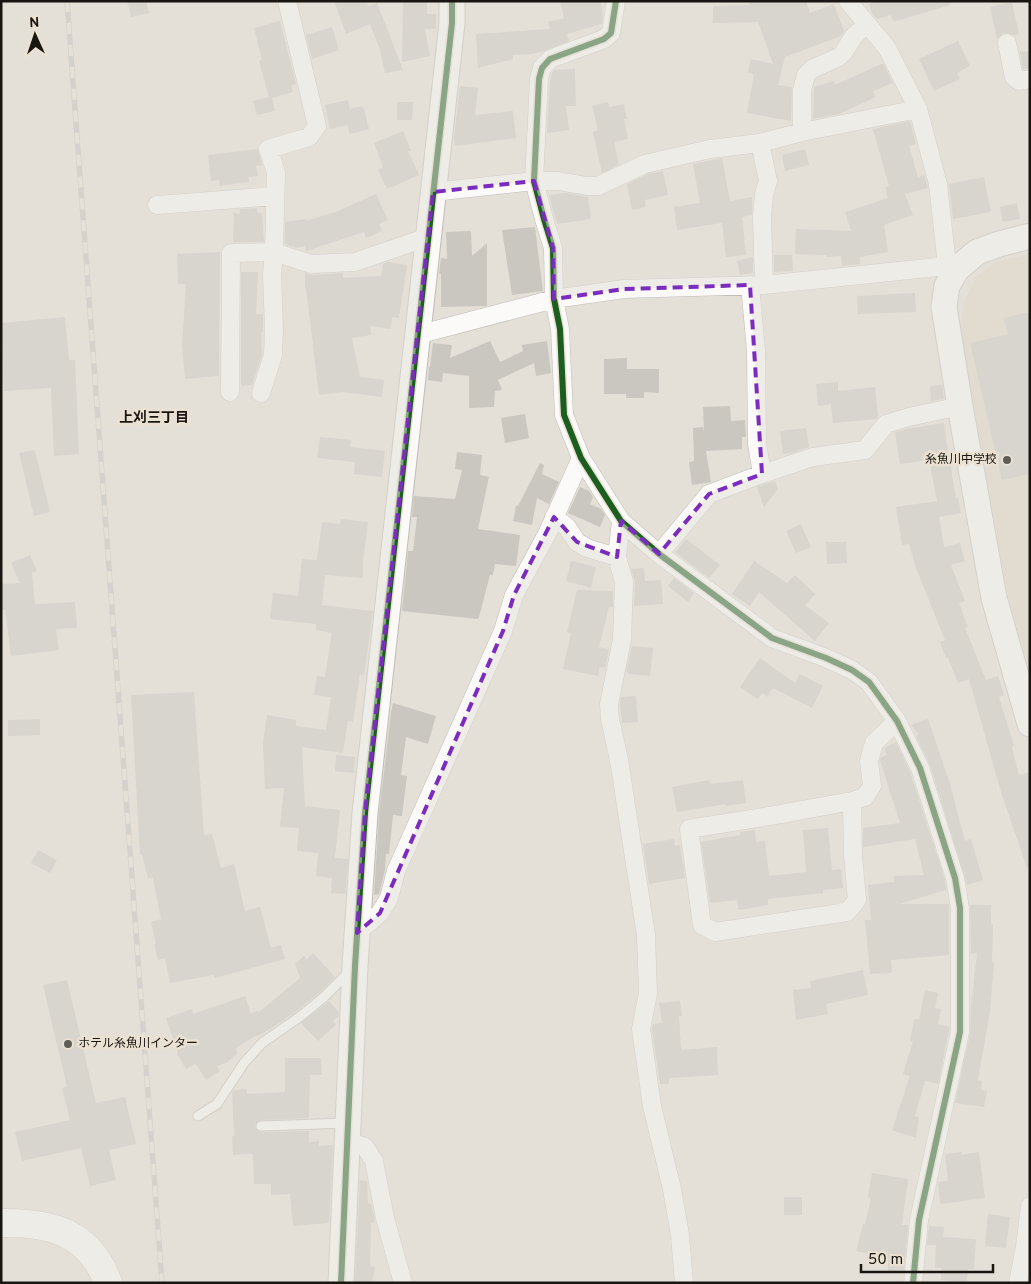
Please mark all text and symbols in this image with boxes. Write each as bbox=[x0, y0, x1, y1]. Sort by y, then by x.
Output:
north arrow bbox=[10, 10, 60, 60]
text: N bbox=[29, 15, 40, 32]
district label: 上刈三丁目 bbox=[119, 410, 189, 427]
place label: 糸魚川中学校 bbox=[925, 452, 997, 468]
marker: 糸魚川中学校 bbox=[1001, 454, 1013, 466]
place label: ホテル糸魚川インター bbox=[78, 1036, 198, 1052]
marker: ホテル糸魚川インター bbox=[62, 1038, 74, 1050]
scale bar bbox=[861, 1242, 994, 1274]
text: 50 m bbox=[868, 1251, 903, 1270]

